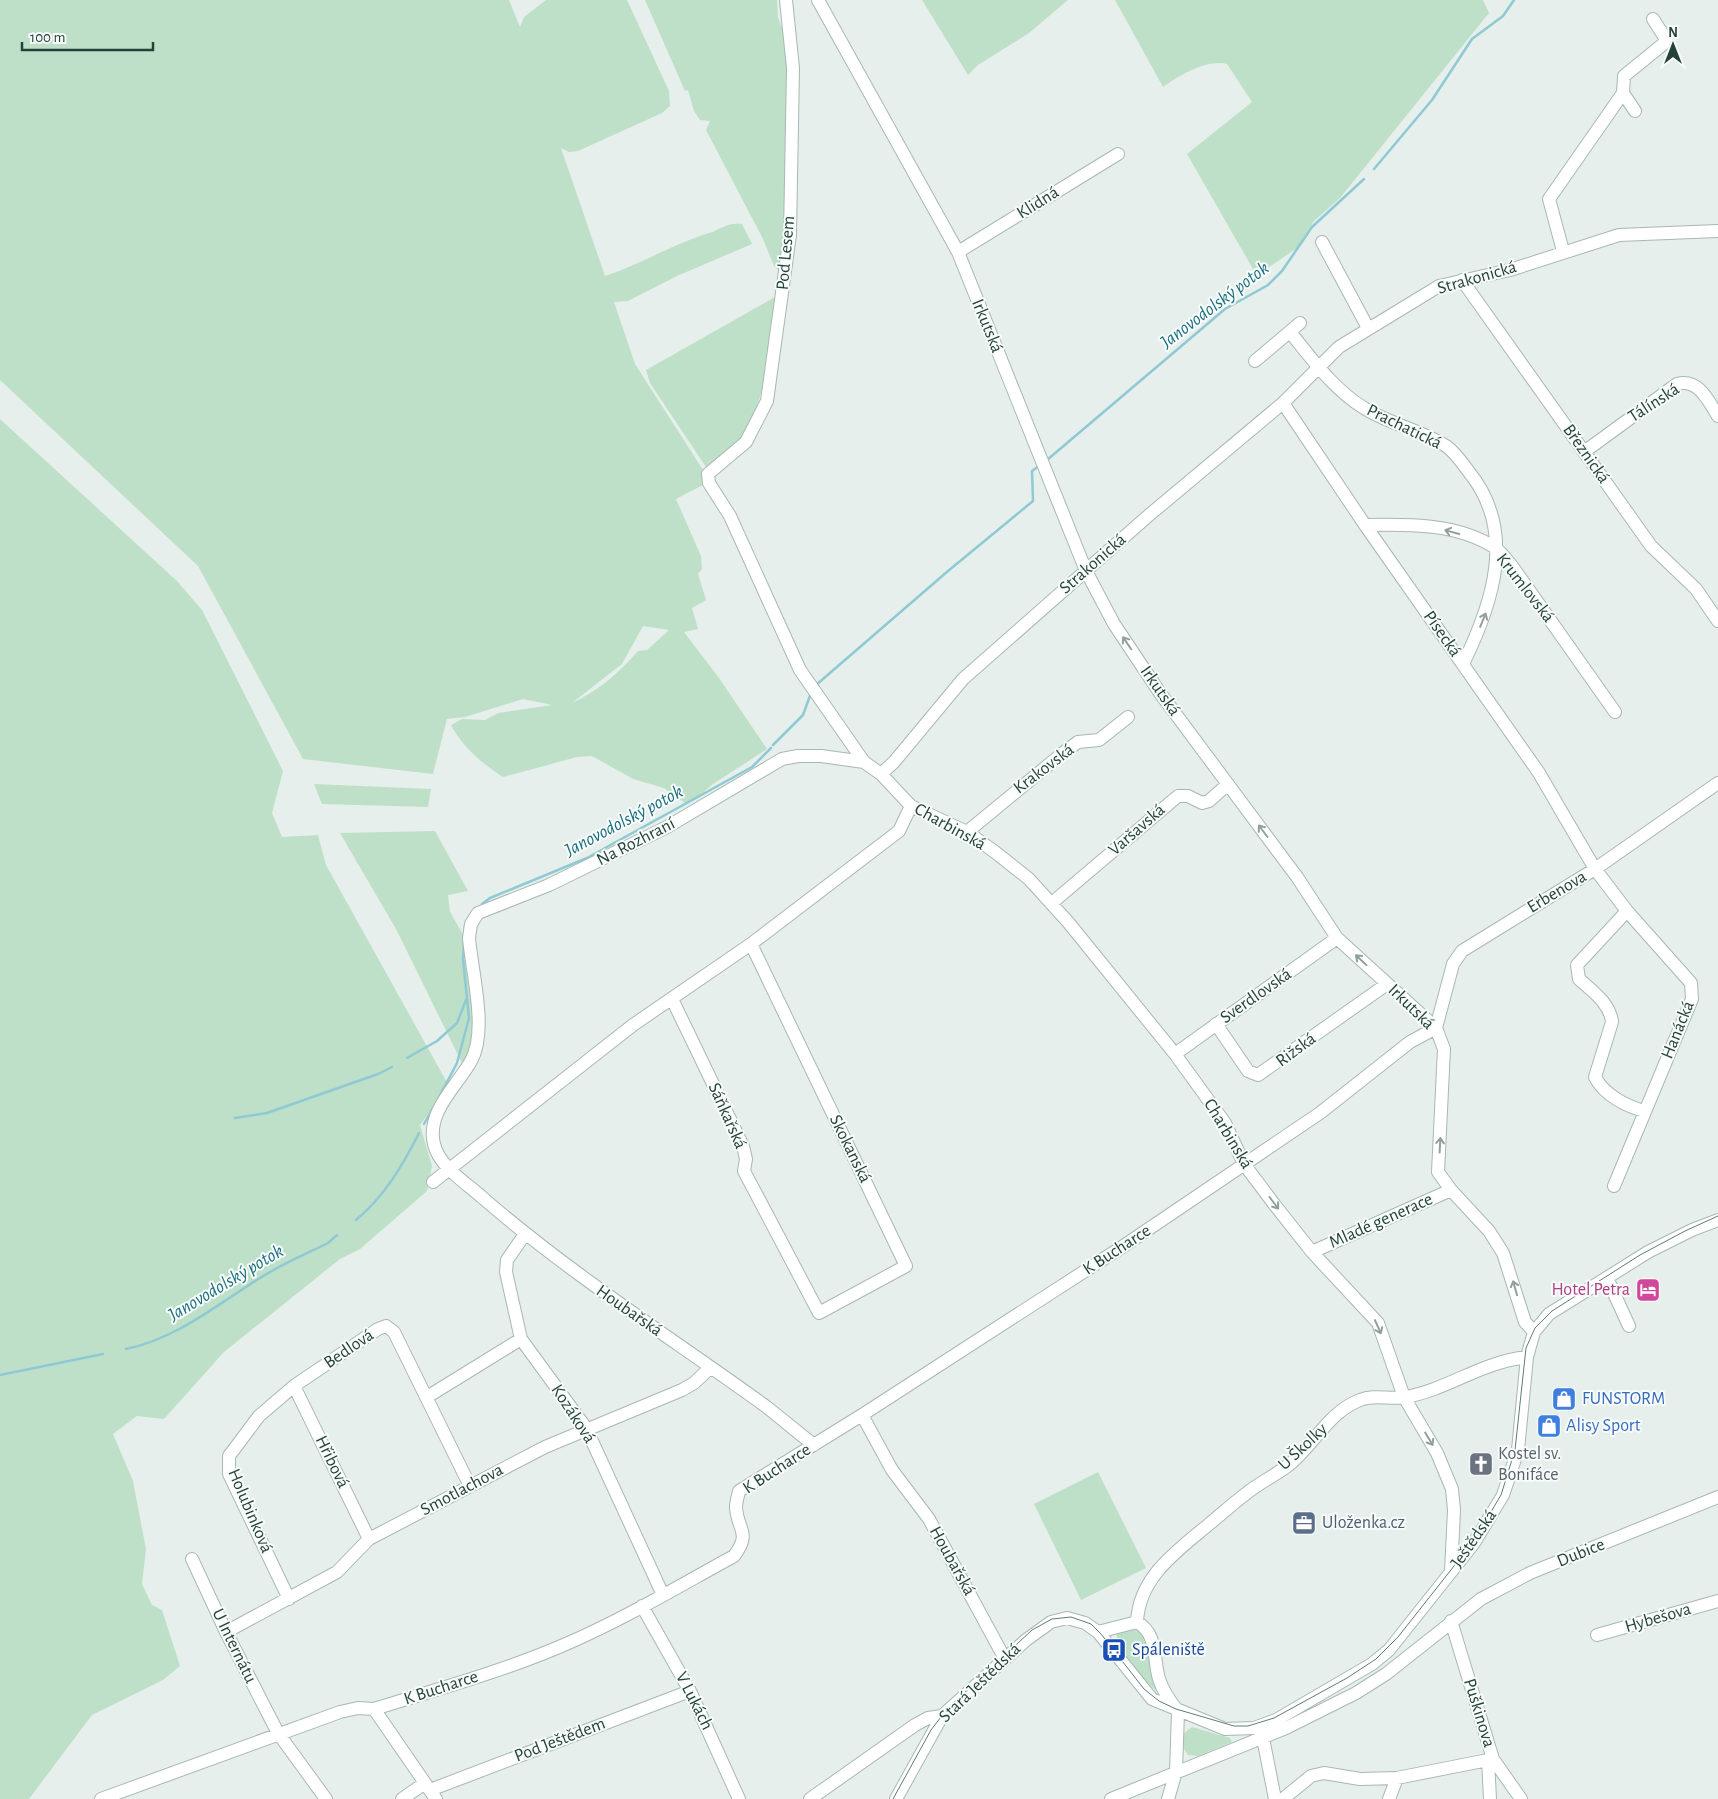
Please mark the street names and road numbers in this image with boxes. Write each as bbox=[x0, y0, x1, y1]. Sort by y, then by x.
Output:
street label: Klidná bbox=[1014, 183, 1062, 223]
street label: Pod Lesem bbox=[774, 215, 798, 291]
street label: Strakonická bbox=[1435, 258, 1519, 298]
street label: Irkutská bbox=[968, 296, 1006, 356]
street label: Tálínská bbox=[1625, 380, 1683, 426]
street label: Prachatická bbox=[1364, 401, 1444, 453]
street label: Březnická bbox=[1559, 421, 1613, 487]
street label: Strakonická bbox=[1056, 530, 1130, 598]
street label: Krumlovská bbox=[1493, 550, 1557, 626]
street label: Písecká bbox=[1420, 608, 1464, 660]
street label: Irkutská bbox=[1136, 663, 1184, 719]
street label: Krakovská bbox=[1010, 741, 1078, 797]
street label: Charbinská bbox=[911, 800, 989, 854]
street label: Varšavská bbox=[1105, 801, 1169, 859]
street label: Na Rozhraní bbox=[594, 814, 679, 869]
street label: Erbenova bbox=[1524, 867, 1590, 917]
street label: Sverdlovská bbox=[1217, 965, 1295, 1027]
street label: Irkutská bbox=[1384, 981, 1438, 1033]
street label: Hanácká bbox=[1658, 998, 1698, 1062]
street label: Rižská bbox=[1273, 1030, 1319, 1070]
street label: Sáňkařská bbox=[705, 1080, 749, 1152]
street label: Charbinská bbox=[1200, 1096, 1256, 1172]
street label: Skokanská bbox=[826, 1112, 874, 1186]
street label: Mladé generace bbox=[1326, 1190, 1436, 1252]
street label: K Bucharce bbox=[1080, 1221, 1154, 1279]
street label: Houbařská bbox=[593, 1282, 665, 1340]
street label: Bedlová bbox=[321, 1326, 377, 1372]
street label: Kozáková bbox=[548, 1381, 598, 1447]
street label: U Školky bbox=[1273, 1418, 1331, 1474]
street label: Hřibová bbox=[312, 1433, 352, 1491]
street label: K Bucharce bbox=[740, 1440, 814, 1498]
street label: Smotlachova bbox=[418, 1461, 506, 1519]
street label: Holubinková bbox=[224, 1466, 276, 1556]
street label: Ještědská bbox=[1448, 1507, 1500, 1571]
street label: Houbařská bbox=[926, 1523, 978, 1599]
street label: Dubice bbox=[1555, 1535, 1607, 1571]
street label: Hybešova bbox=[1623, 1600, 1693, 1636]
street label: U Internátu bbox=[208, 1606, 260, 1686]
street label: Stará Ještědská bbox=[936, 1640, 1024, 1726]
street label: K Bucharce bbox=[402, 1668, 480, 1708]
street label: V Lukách bbox=[672, 1669, 716, 1733]
street label: Puškinova bbox=[1460, 1676, 1498, 1750]
street label: Pod Ještědem bbox=[512, 1714, 608, 1766]

